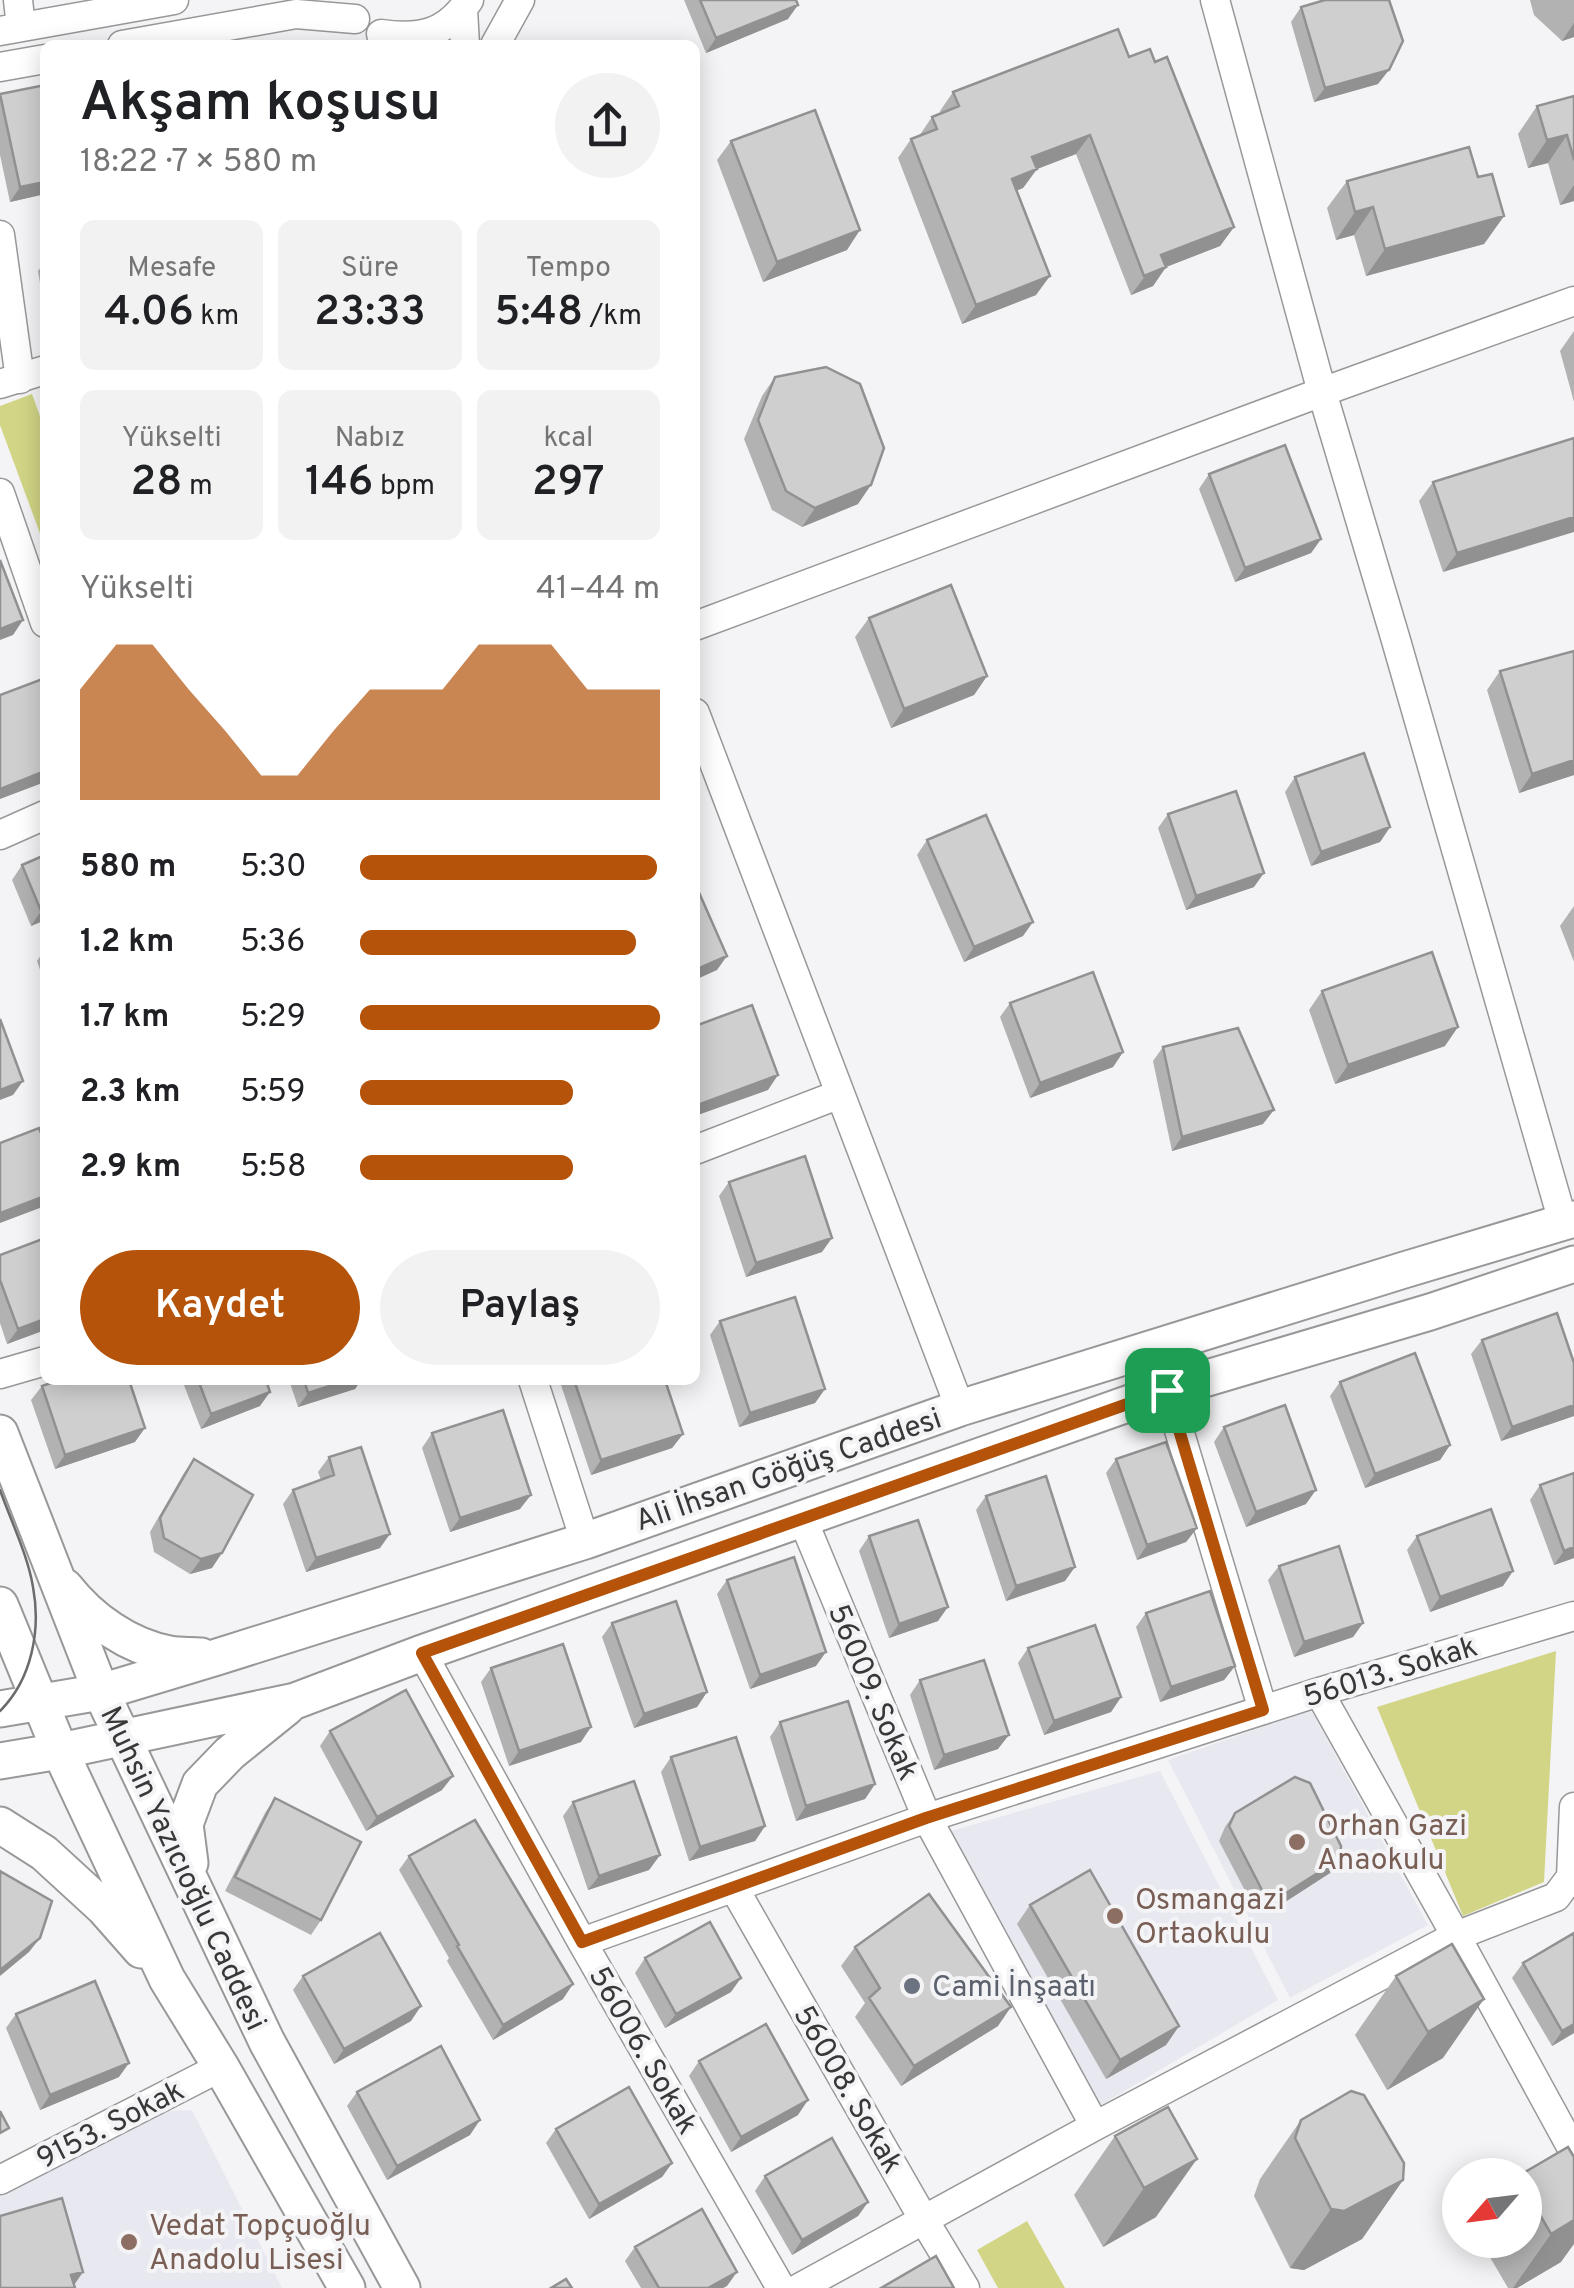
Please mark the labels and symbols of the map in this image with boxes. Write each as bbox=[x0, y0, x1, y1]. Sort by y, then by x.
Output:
pin bbox=[1125, 1348, 1210, 1433]
street label: Ali İhsan Göğüş Caddesi bbox=[630, 1400, 947, 1541]
street label: 56009. Sokak bbox=[818, 1599, 925, 1787]
street label: 56013. Sokak bbox=[1299, 1629, 1482, 1717]
street label: Muhsin Yazıcıoğlu Caddesi bbox=[90, 1701, 273, 2037]
place label: Orhan Gazi Anaokulu bbox=[1317, 1809, 1467, 1880]
marker: Orhan Gazi Anaokulu bbox=[1286, 1831, 1308, 1853]
place label: Osmangazi Ortaokulu bbox=[1135, 1883, 1285, 1954]
marker: Osmangazi Ortaokulu bbox=[1104, 1905, 1126, 1927]
street label: 56006. Sokak bbox=[579, 1961, 705, 2142]
place label: Cami İnşaatı bbox=[932, 1968, 1096, 2007]
marker: Cami İnşaatı bbox=[901, 1975, 923, 1997]
street label: 56008. Sokak bbox=[784, 2000, 910, 2181]
street label: 9153. Sokak bbox=[31, 2073, 191, 2179]
north arrow bbox=[1442, 2158, 1542, 2258]
place label: Vedat Topçuoğlu Anadolu Lisesi bbox=[149, 2209, 371, 2280]
marker: Vedat Topçuoğlu Anadolu Lisesi bbox=[118, 2231, 140, 2253]

